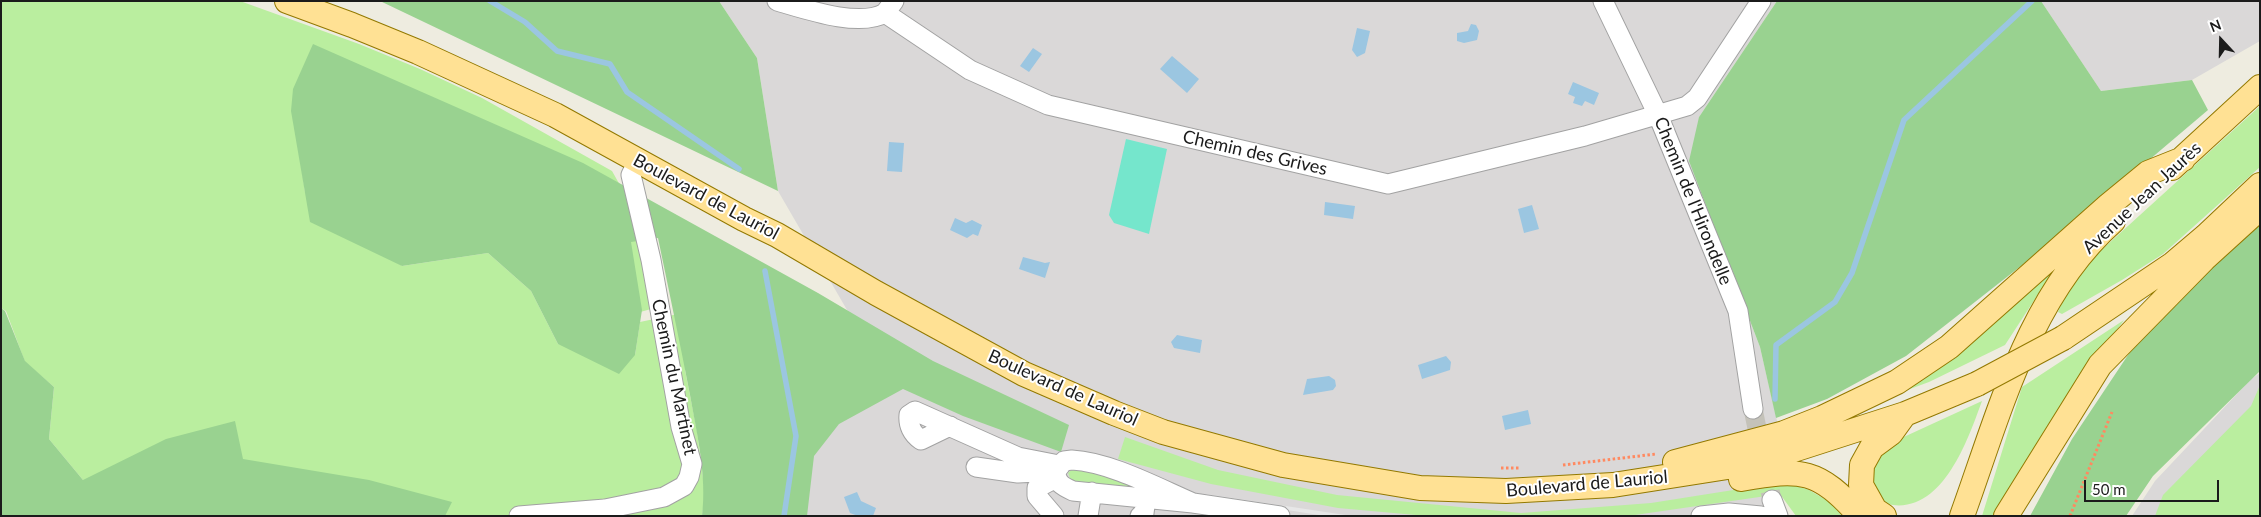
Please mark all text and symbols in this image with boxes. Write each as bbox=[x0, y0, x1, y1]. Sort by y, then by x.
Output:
north arrow bbox=[2196, 15, 2246, 65]
text: N bbox=[2207, 16, 2224, 35]
street label: Chemin de l'Hirondelle bbox=[1649, 114, 1737, 288]
street label: Chemin des Grives bbox=[1181, 126, 1329, 180]
street label: Avenue Jean Jaurès bbox=[2078, 137, 2206, 259]
street label: Boulevard de Lauriol bbox=[629, 149, 783, 245]
street label: Chemin du Martinet bbox=[647, 297, 701, 457]
street label: Boulevard de Lauriol bbox=[985, 345, 1141, 431]
street label: Boulevard de Lauriol bbox=[1505, 466, 1669, 502]
scale bar bbox=[2086, 470, 2221, 502]
text: 50 m bbox=[2092, 480, 2126, 498]

